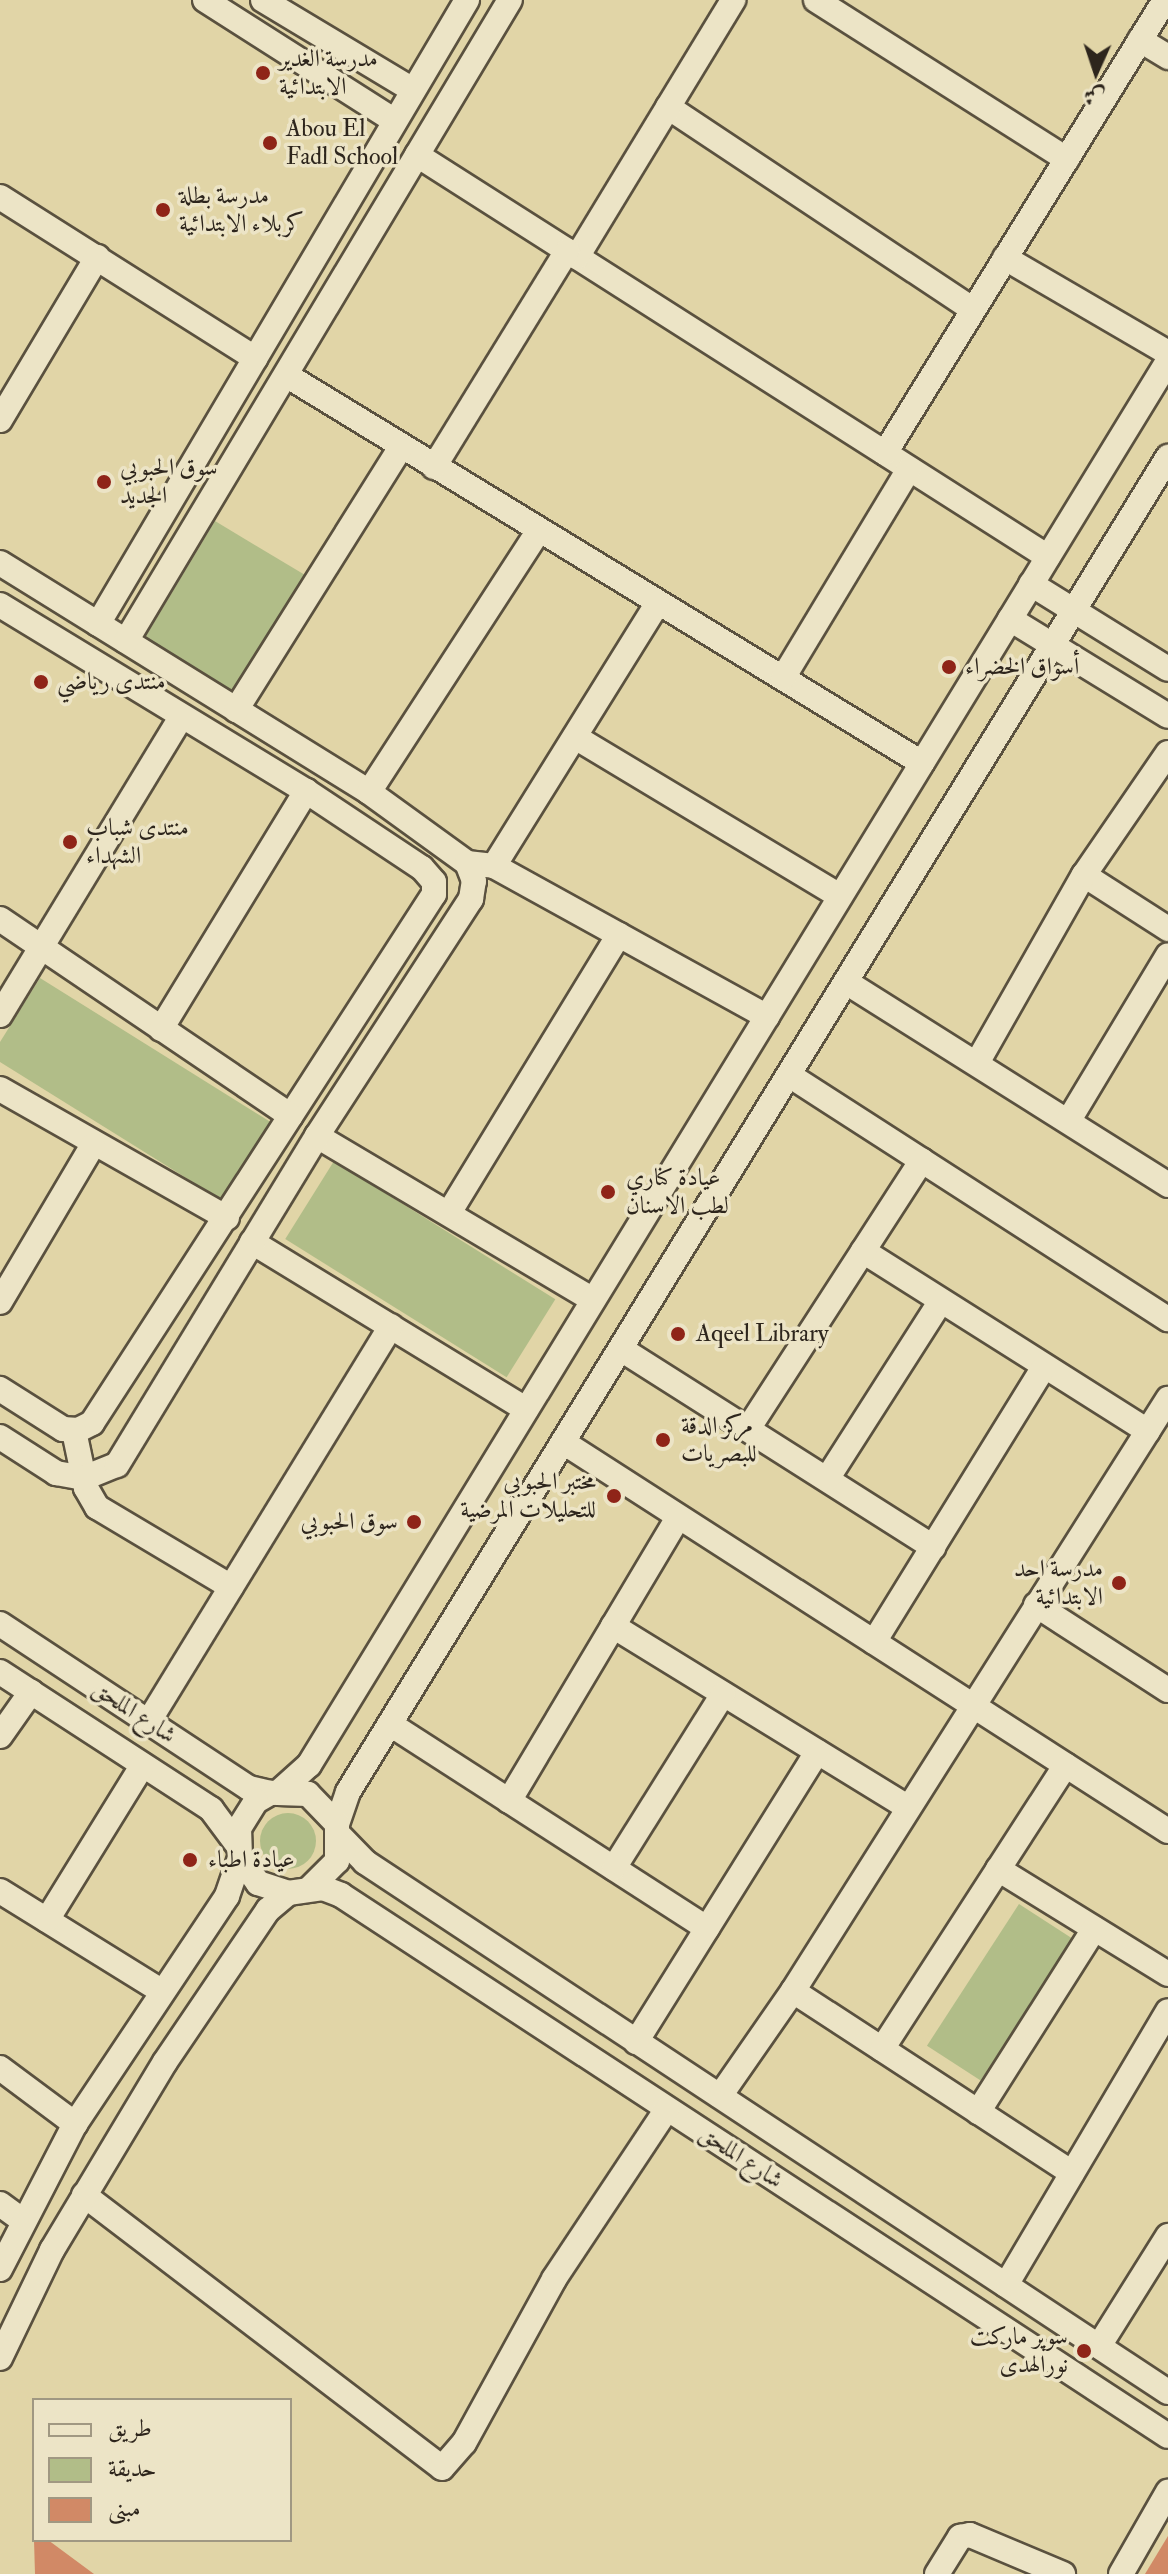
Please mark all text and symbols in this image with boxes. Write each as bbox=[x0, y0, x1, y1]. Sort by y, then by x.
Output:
north arrow bbox=[1056, 32, 1136, 112]
place label: مدرسة الغدير الابتدائية bbox=[279, 45, 378, 101]
marker: مدرسة الغدير الابتدائية bbox=[254, 64, 272, 82]
text: ش bbox=[1083, 81, 1106, 111]
place label: Abou El Fadl School bbox=[286, 115, 398, 171]
marker: Abou El Fadl School bbox=[261, 134, 279, 152]
place label: مدرسة بطلة كربلاء الابتدائية bbox=[179, 182, 304, 238]
marker: مدرسة بطلة كربلاء الابتدائية bbox=[154, 201, 172, 219]
place label: سوق الحبوبي الجديد bbox=[120, 454, 218, 510]
marker: سوق الحبوبي الجديد bbox=[95, 473, 113, 491]
place label: أسواق الخضراء bbox=[965, 653, 1079, 681]
marker: أسواق الخضراء bbox=[940, 658, 958, 676]
place label: منتدى رياضي bbox=[57, 668, 166, 696]
marker: منتدى رياضي bbox=[32, 673, 50, 691]
place label: منتدى شباب الشهداء bbox=[86, 814, 189, 870]
marker: منتدى شباب الشهداء bbox=[61, 833, 79, 851]
place label: عيادة كناري لطب الاسنان bbox=[626, 1164, 729, 1220]
marker: عيادة كناري لطب الاسنان bbox=[597, 1181, 619, 1203]
place label: Aqeel Library bbox=[696, 1320, 829, 1348]
marker: Aqeel Library bbox=[667, 1323, 689, 1345]
place label: مركز الدقة للبصريات bbox=[681, 1412, 757, 1468]
marker: مركز الدقة للبصريات bbox=[652, 1429, 674, 1451]
place label: مختبر الحبوبي للتحليلات المرضية bbox=[460, 1468, 596, 1524]
marker: مختبر الحبوبي للتحليلات المرضية bbox=[603, 1485, 625, 1507]
place label: سوق الحبوبي bbox=[300, 1508, 398, 1536]
marker: سوق الحبوبي bbox=[405, 1513, 423, 1531]
place label: مدرسة احد الابتدائية bbox=[1014, 1555, 1103, 1611]
marker: مدرسة احد الابتدائية bbox=[1110, 1574, 1128, 1592]
street label: شارع الملحق bbox=[87, 1674, 181, 1750]
place label: عيادة اطباء bbox=[208, 1846, 295, 1874]
marker: عيادة اطباء bbox=[179, 1849, 201, 1871]
street label: شارع الملحق bbox=[694, 2119, 788, 2195]
place label: سوپر مارکت نورالهدی bbox=[970, 2323, 1068, 2379]
marker: سوپر مارکت نورالهدی bbox=[1075, 2342, 1093, 2360]
legend bbox=[32, 2398, 292, 2542]
text: طريق bbox=[108, 2413, 152, 2444]
text: حديقة bbox=[108, 2453, 157, 2484]
text: مبنى bbox=[108, 2493, 141, 2524]

